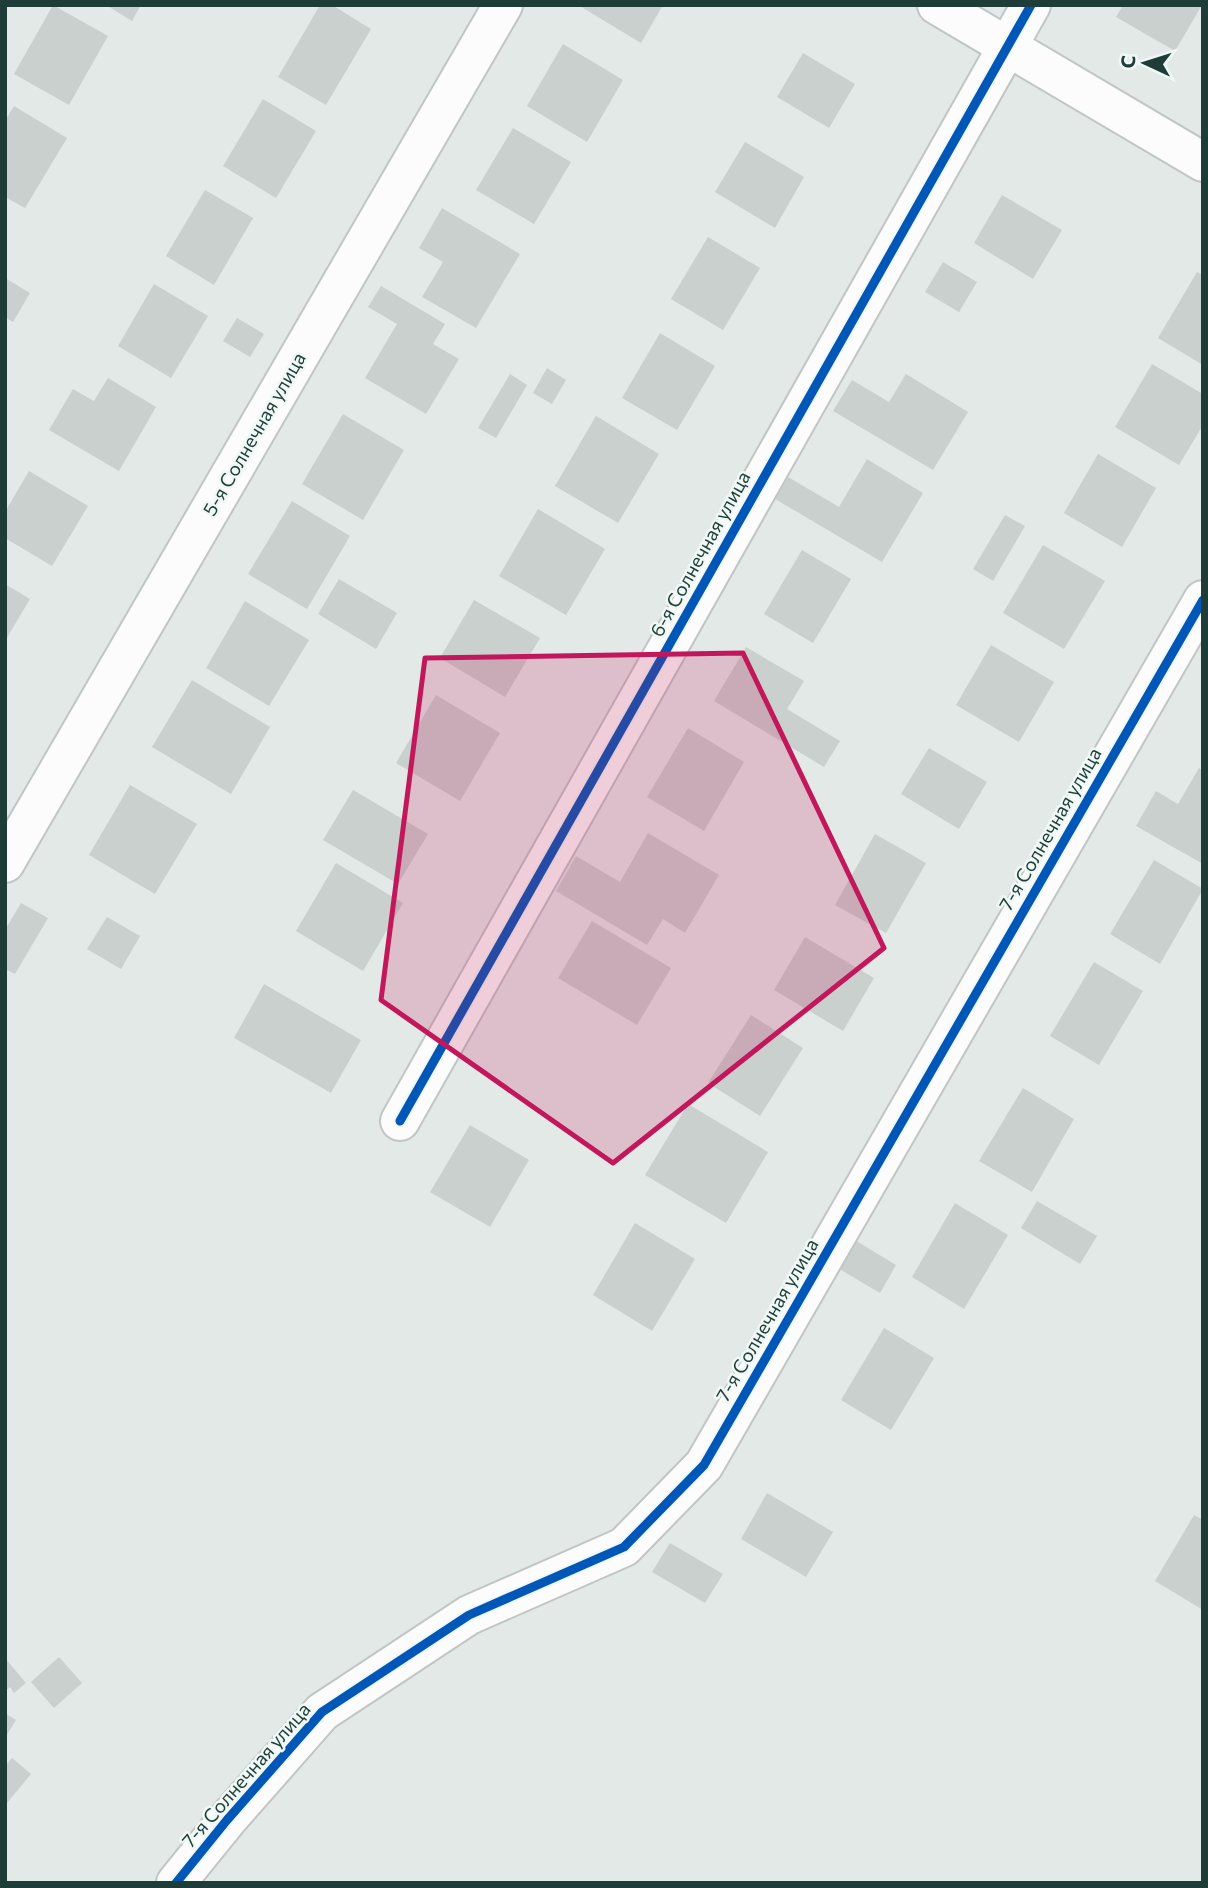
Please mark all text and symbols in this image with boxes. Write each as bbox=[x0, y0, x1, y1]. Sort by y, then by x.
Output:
north arrow bbox=[1110, 28, 1180, 98]
text: С bbox=[1116, 54, 1139, 69]
street label: 5-я Солнечная улица bbox=[197, 348, 310, 520]
street label: 6-я Солнечная улица bbox=[645, 467, 755, 640]
street label: 7-я Солнечная улица bbox=[994, 743, 1106, 914]
street label: 7-я Солнечная улица bbox=[711, 1234, 823, 1405]
street label: 7-я Солнечная улица bbox=[177, 1698, 315, 1852]

